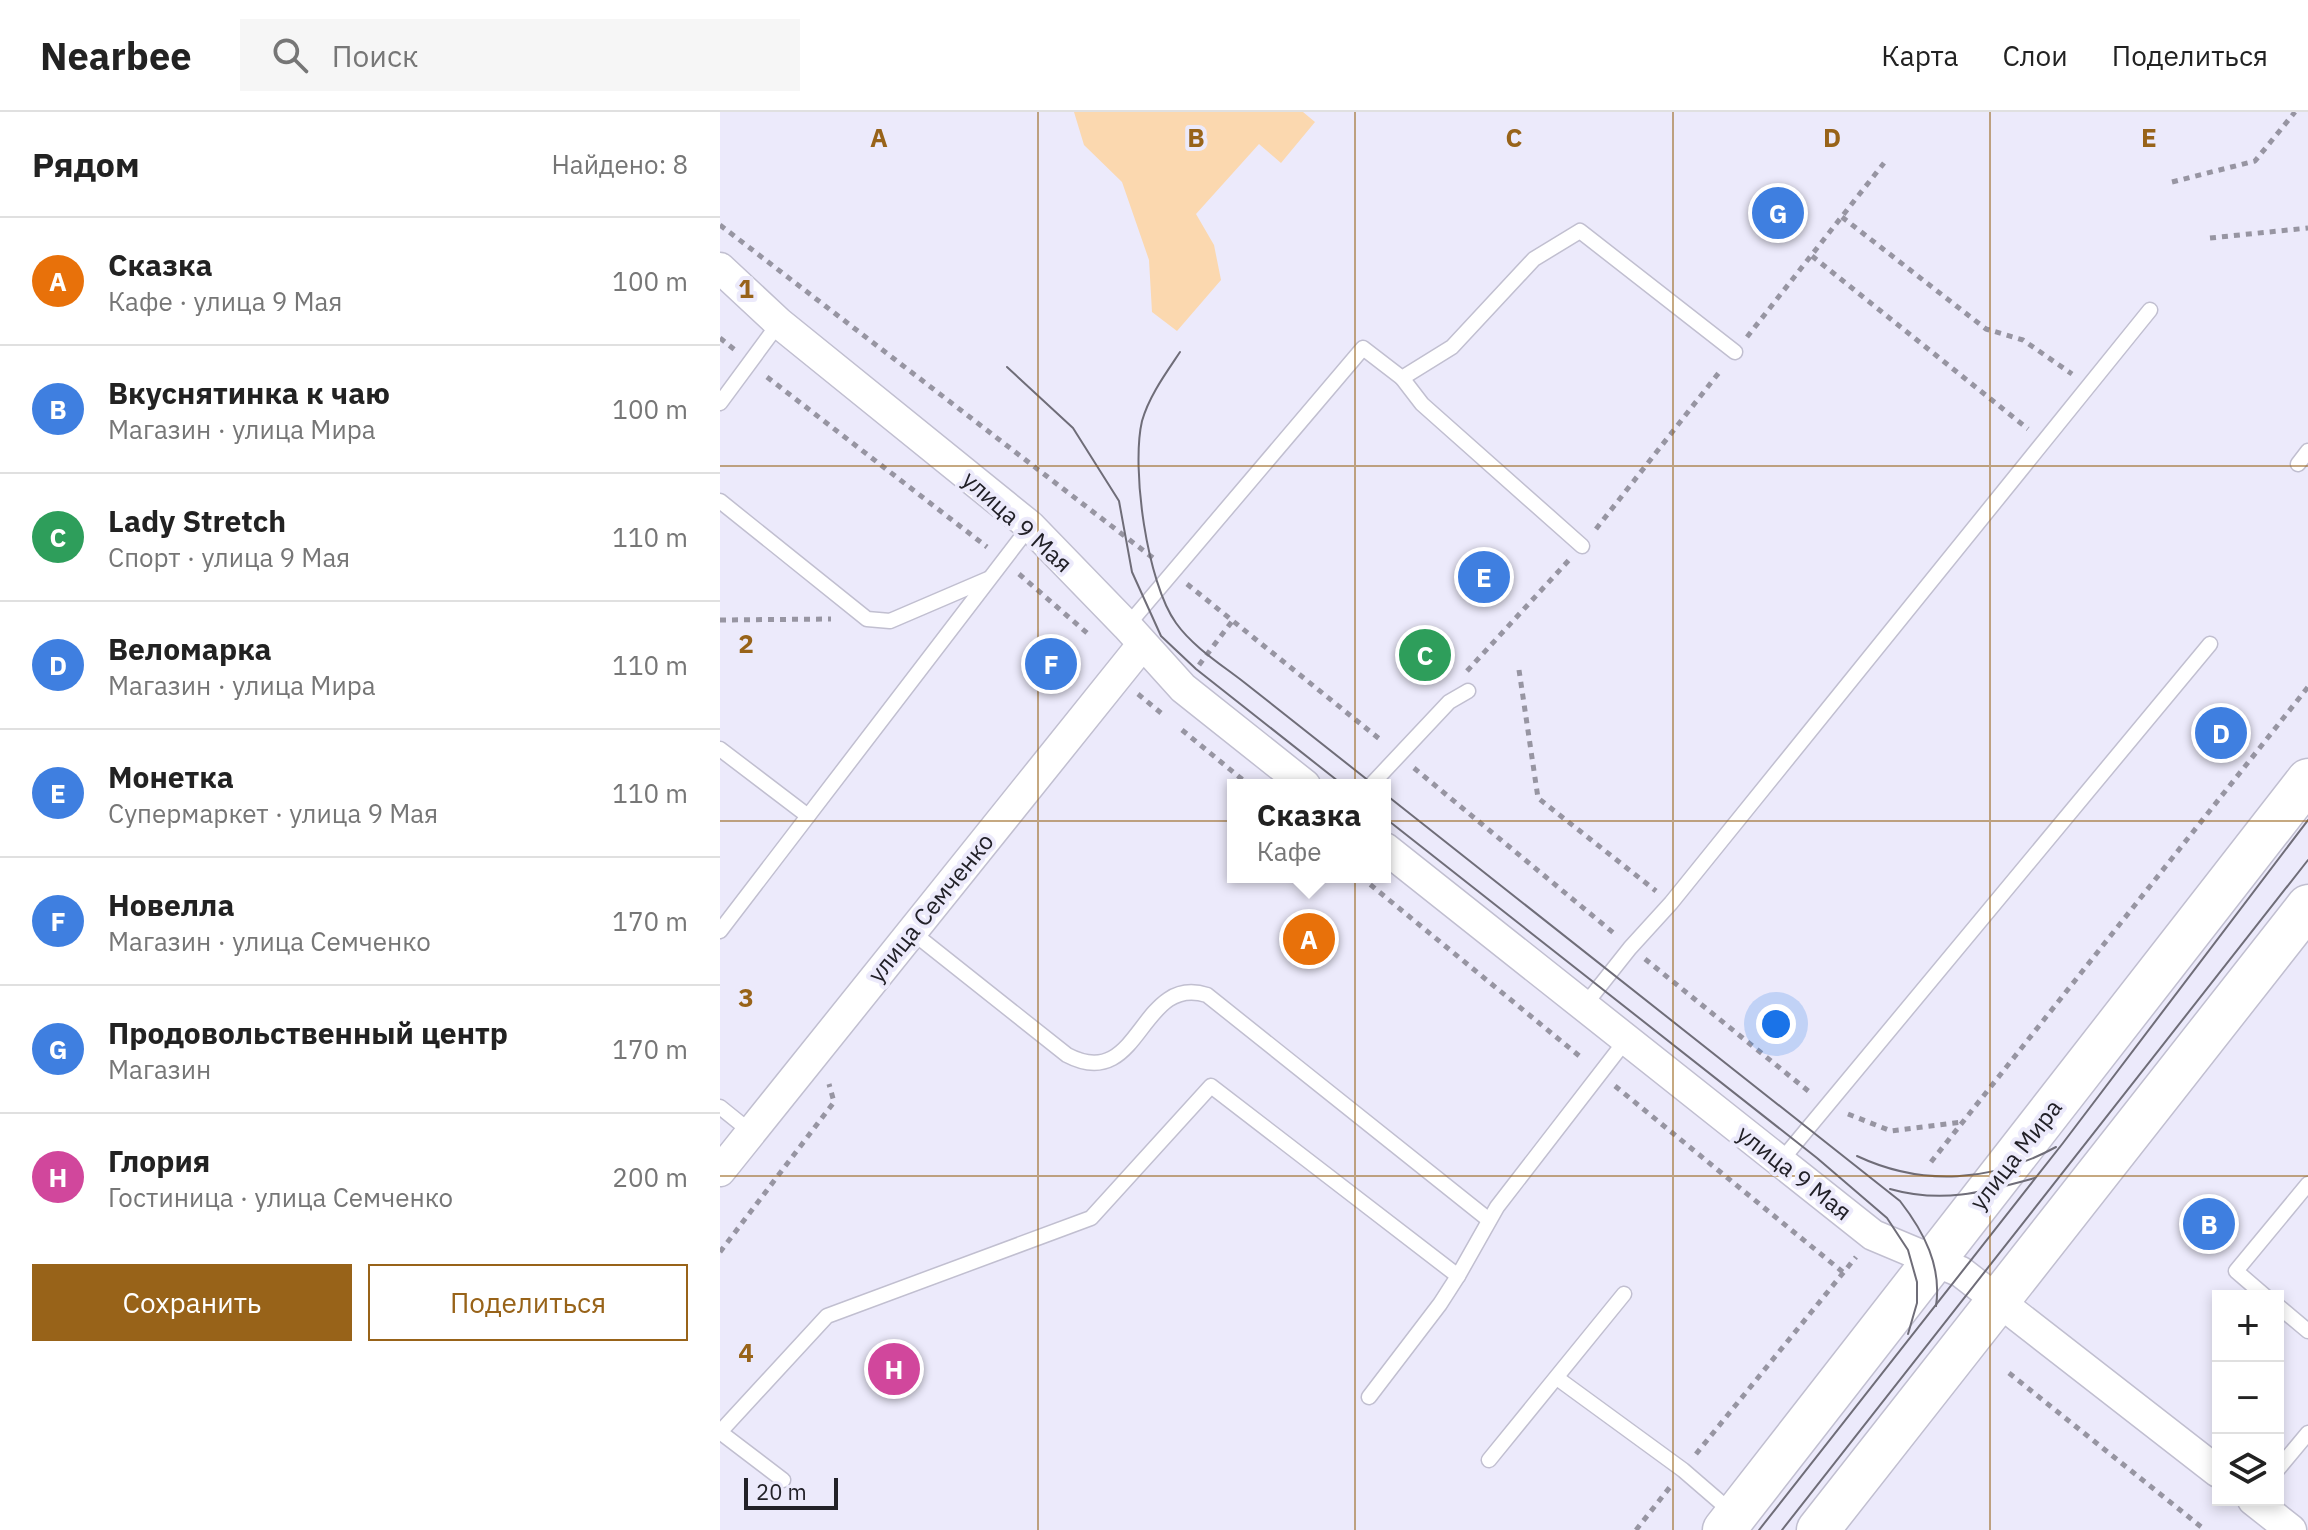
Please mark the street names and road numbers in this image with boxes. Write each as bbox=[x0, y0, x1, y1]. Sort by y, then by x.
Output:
street label: улица 9 Мая bbox=[956, 463, 1079, 579]
street label: улица Семченко bbox=[860, 826, 1000, 989]
street label: улица Мира bbox=[1962, 1092, 2069, 1216]
street label: улица 9 Мая bbox=[1731, 1117, 1859, 1227]

